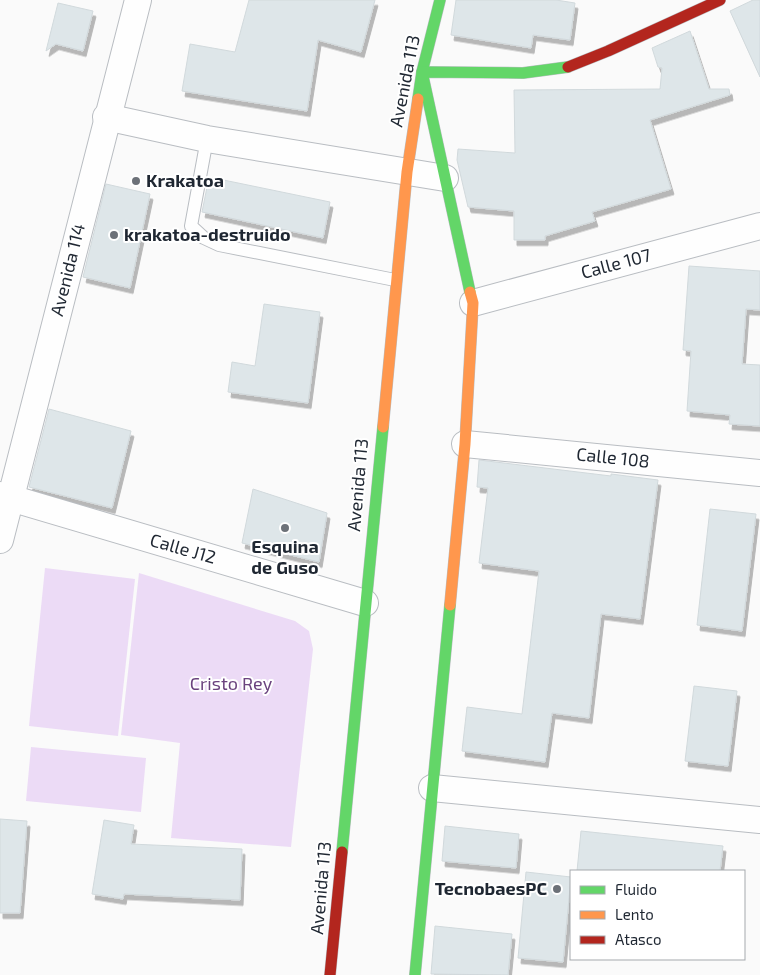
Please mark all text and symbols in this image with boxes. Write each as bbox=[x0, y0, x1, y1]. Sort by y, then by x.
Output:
street label: Avenida 113 bbox=[384, 33, 424, 129]
place label: Krakatoa bbox=[146, 169, 224, 191]
marker: Krakatoa bbox=[130, 175, 142, 187]
street label: Avenida 114 bbox=[45, 221, 89, 318]
place label: krakatoa-destruido bbox=[124, 223, 291, 245]
marker: krakatoa-destruido bbox=[108, 229, 120, 241]
street label: Calle 107 bbox=[578, 243, 653, 283]
street label: Avenida 113 bbox=[342, 437, 372, 532]
street label: Calle 108 bbox=[575, 442, 651, 472]
marker: Esquina de Guso bbox=[279, 522, 291, 534]
street label: Calle J12 bbox=[148, 528, 219, 568]
place label: Esquina de Guso bbox=[251, 535, 319, 578]
park label: Cristo Rey bbox=[190, 672, 273, 694]
street label: Avenida 113 bbox=[305, 840, 335, 935]
legend bbox=[570, 870, 745, 960]
place label: TecnobaesPC bbox=[435, 877, 547, 899]
text: Fluido bbox=[615, 880, 657, 898]
marker: TecnobaesPC bbox=[551, 883, 563, 895]
text: Lento bbox=[615, 905, 654, 923]
text: Atasco bbox=[615, 930, 661, 948]

